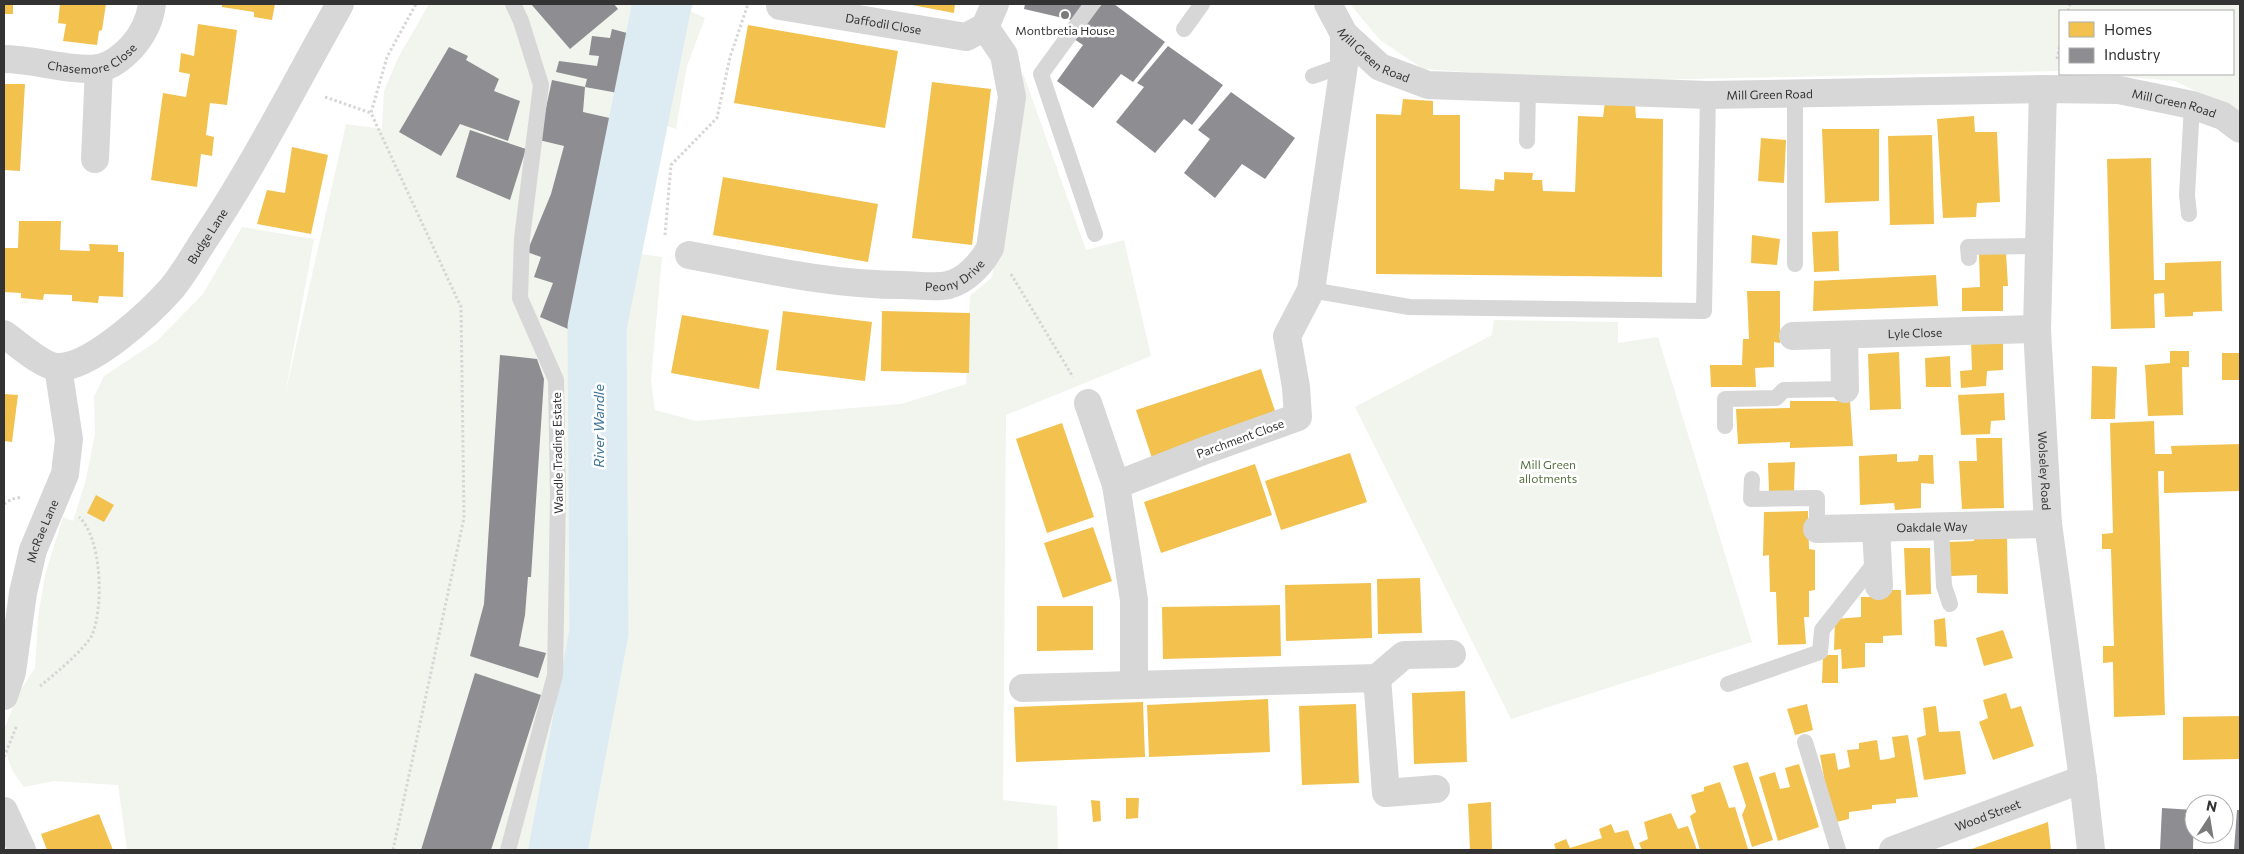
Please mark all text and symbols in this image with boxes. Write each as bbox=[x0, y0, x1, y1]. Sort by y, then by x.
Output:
marker: Montbretia House bbox=[1059, 9, 1071, 21]
street label: Daffodil Close bbox=[845, 10, 923, 36]
legend bbox=[2059, 10, 2234, 75]
text: Homes bbox=[2104, 20, 2152, 38]
place label: Montbretia House bbox=[1015, 23, 1115, 37]
street label: Mill Green Road bbox=[1335, 25, 1412, 85]
street label: Chasemore Close bbox=[46, 40, 139, 76]
text: Industry bbox=[2104, 45, 2161, 63]
street label: Mill Green Road bbox=[1726, 86, 1813, 102]
street label: Mill Green Road bbox=[2131, 86, 2218, 120]
street label: Budge Lane bbox=[184, 206, 230, 266]
street label: Peony Drive bbox=[925, 256, 987, 293]
street label: Lyle Close bbox=[1887, 325, 1942, 340]
water label: River Wandle bbox=[590, 384, 607, 468]
street label: Wandle Trading Estate bbox=[549, 392, 565, 514]
street label: Parchment Close bbox=[1194, 416, 1286, 460]
street label: Wolseley Road bbox=[2036, 431, 2054, 511]
park label: Mill Green allotments bbox=[1519, 457, 1577, 485]
street label: McRae Lane bbox=[23, 497, 60, 564]
street label: Oakdale Way bbox=[1896, 519, 1968, 534]
north arrow bbox=[2184, 794, 2234, 844]
street label: Wood Street bbox=[1953, 796, 2022, 833]
text: N bbox=[2205, 796, 2219, 815]

